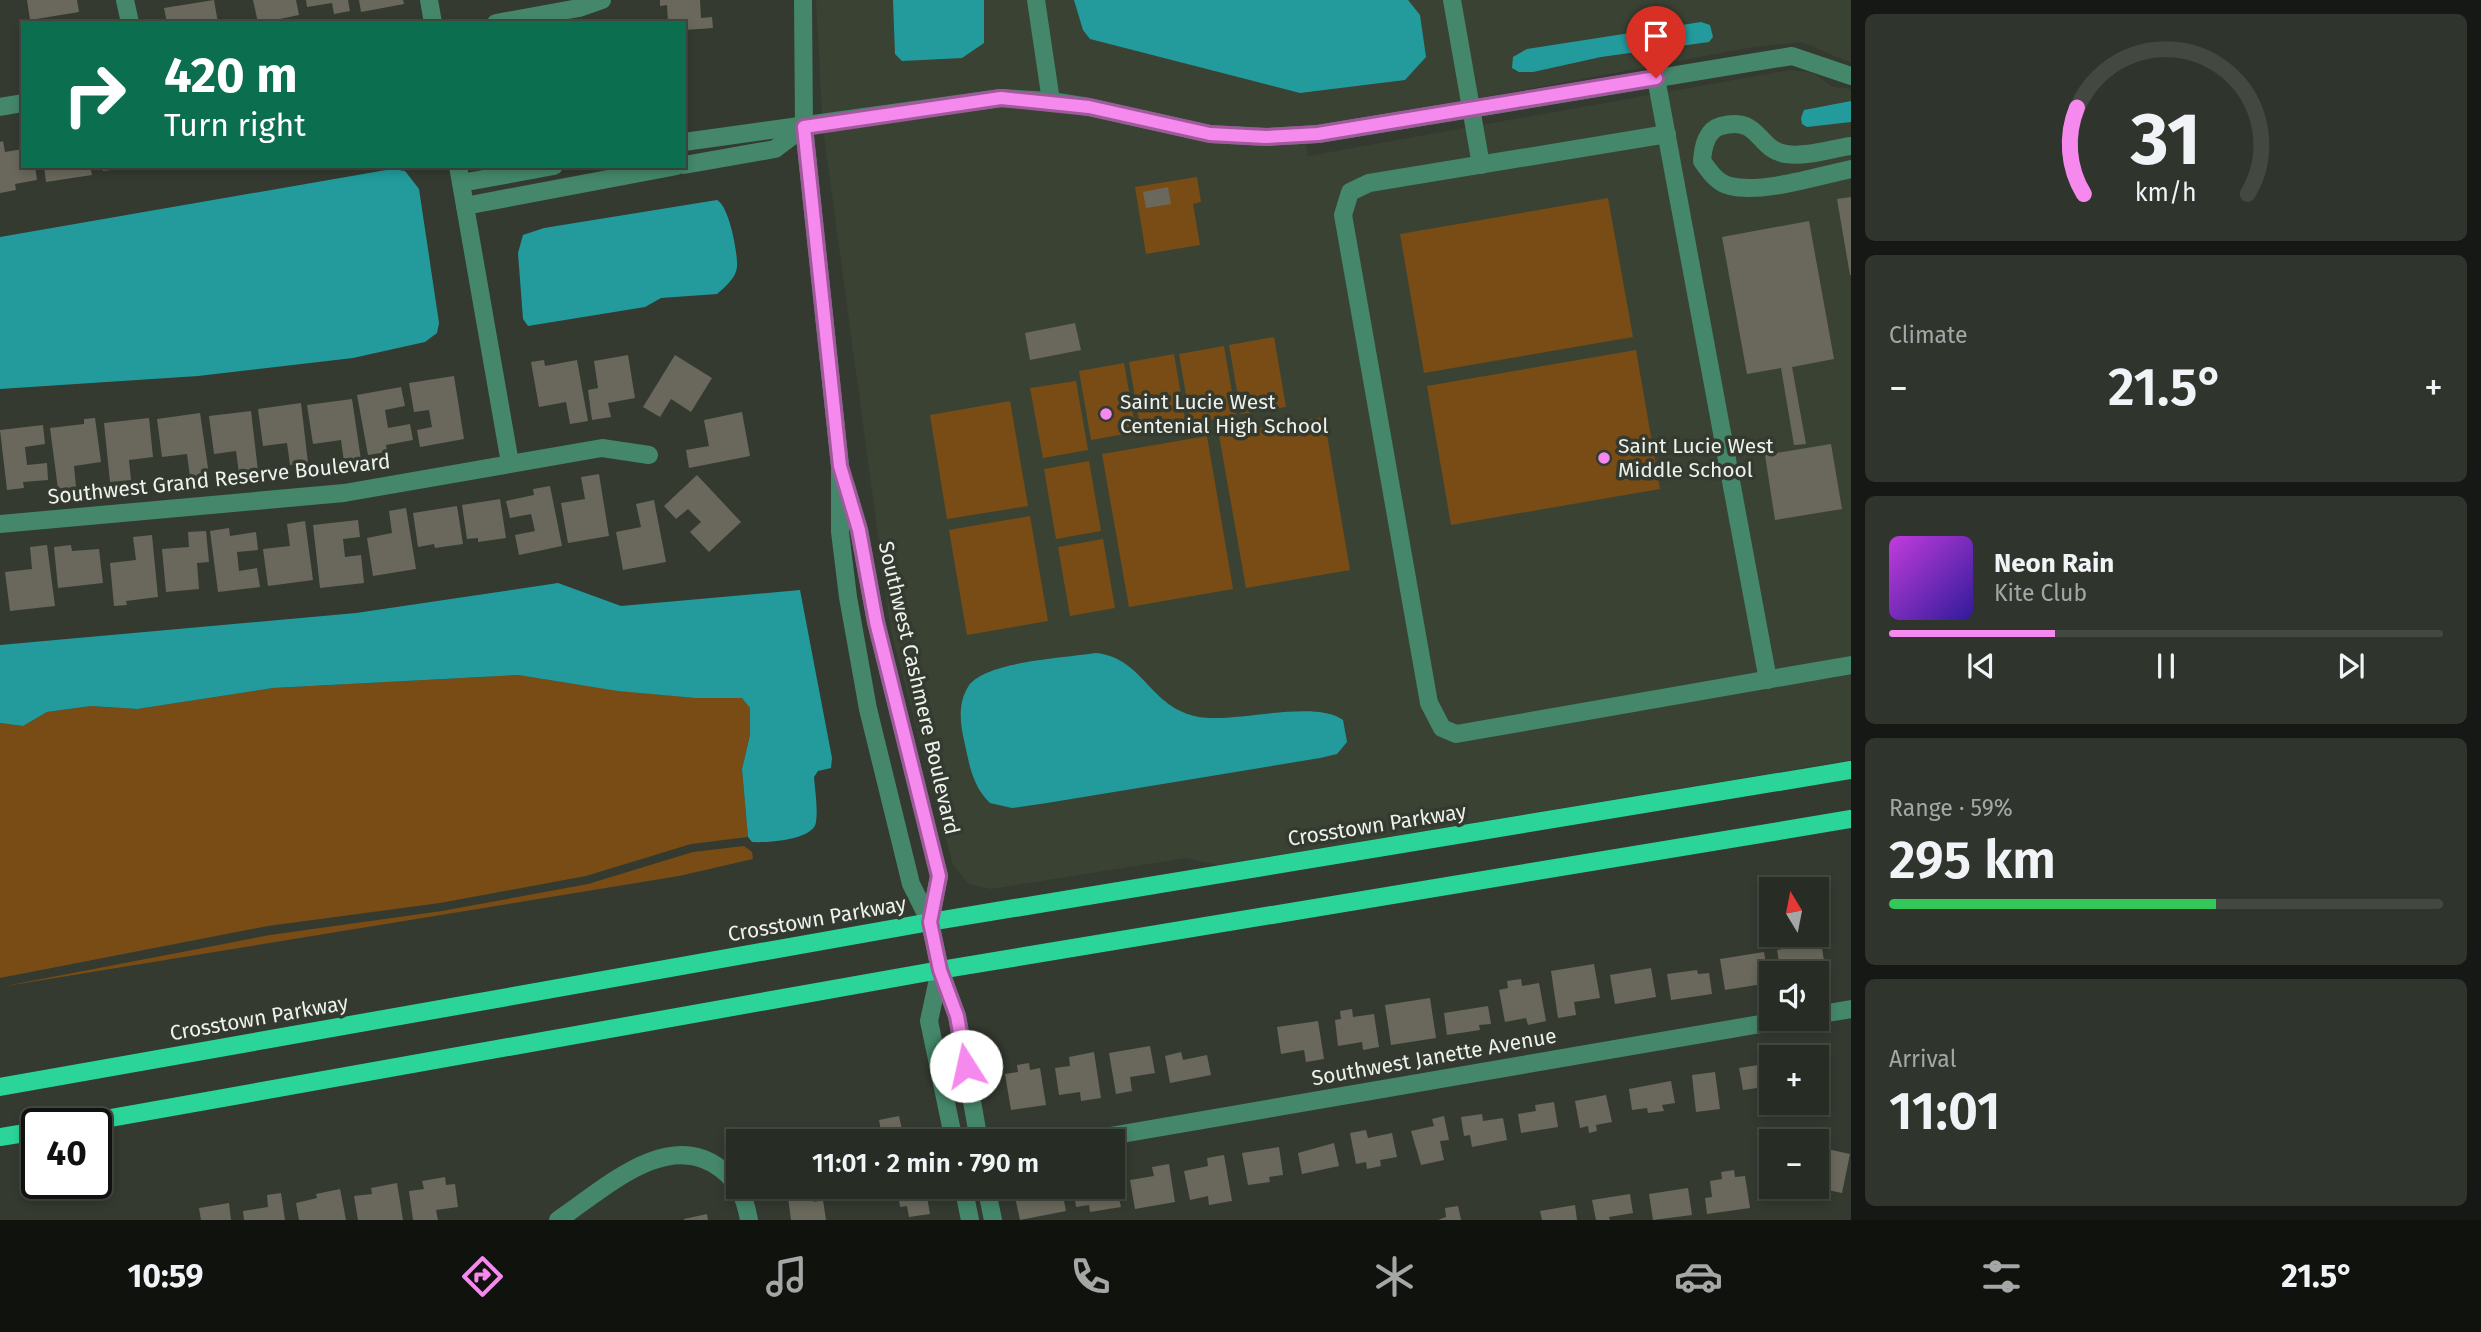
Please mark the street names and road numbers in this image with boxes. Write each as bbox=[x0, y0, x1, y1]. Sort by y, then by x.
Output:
street label: Southwest Grand Reserve Boulevard bbox=[46, 448, 392, 510]
street label: Southwest Cashmere Boulevard bbox=[873, 539, 965, 837]
street label: Crosstown Parkway bbox=[1286, 798, 1469, 852]
street label: Crosstown Parkway bbox=[726, 890, 909, 947]
street label: Crosstown Parkway bbox=[168, 989, 351, 1046]
street label: Southwest Janette Avenue bbox=[1309, 1023, 1559, 1091]

